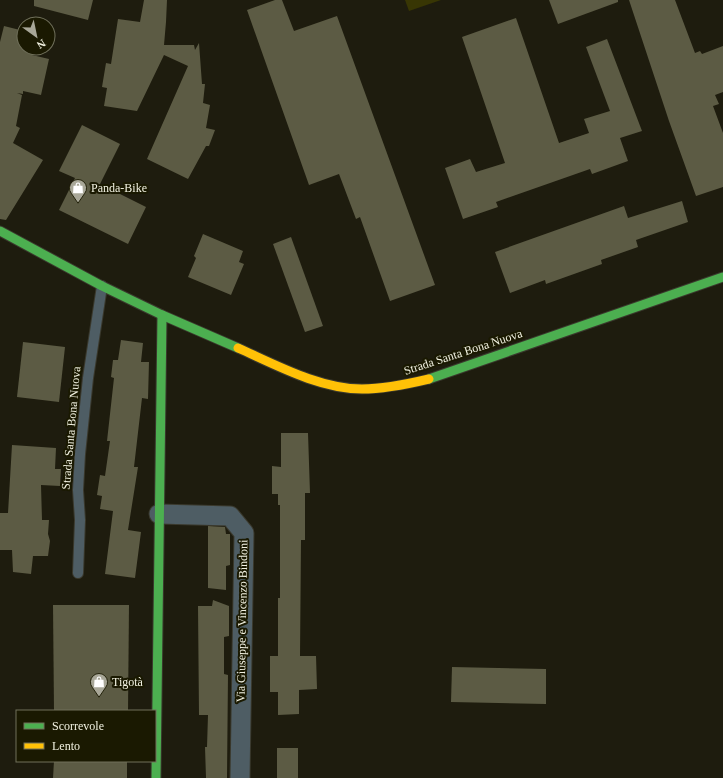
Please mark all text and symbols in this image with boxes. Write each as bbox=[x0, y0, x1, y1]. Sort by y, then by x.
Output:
north arrow bbox=[16, 16, 56, 56]
text: N bbox=[35, 37, 48, 52]
shop icon: Panda-Bike bbox=[68, 178, 88, 203]
place label: Panda-Bike bbox=[91, 181, 147, 195]
street label: Strada Santa Bona Nuova bbox=[402, 326, 525, 378]
street label: Strada Santa Bona Nuova bbox=[59, 365, 83, 490]
street label: Via Giuseppe e Vincenzo Bindoni bbox=[234, 539, 250, 703]
shop icon: Tigotà bbox=[89, 672, 109, 697]
place label: Tigotà bbox=[112, 675, 144, 689]
legend bbox=[16, 710, 156, 762]
text: Scorrevole bbox=[52, 719, 104, 733]
text: Lento bbox=[52, 739, 80, 753]

